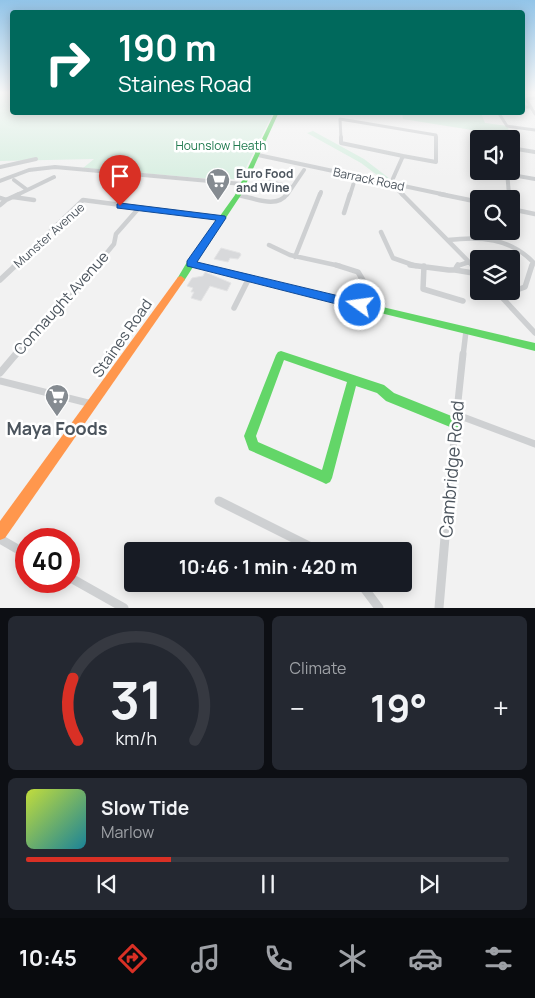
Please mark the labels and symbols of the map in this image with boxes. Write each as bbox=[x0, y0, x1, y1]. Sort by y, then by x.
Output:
park label: Hounslow Heath bbox=[176, 137, 266, 154]
pin bbox=[99, 155, 141, 206]
street label: Barrack Road bbox=[332, 163, 406, 195]
place label: Euro Food and Wine bbox=[236, 165, 293, 196]
supermarket icon: Euro Food and Wine bbox=[205, 167, 231, 201]
street label: Munster Avenue bbox=[10, 199, 88, 271]
street label: Connaught Avenue bbox=[9, 246, 113, 359]
position arrow bbox=[333, 278, 385, 330]
street label: Staines Road bbox=[87, 295, 157, 381]
supermarket icon: Maya Foods bbox=[44, 383, 70, 417]
street label: Cambridge Road bbox=[433, 399, 469, 539]
place label: Maya Foods bbox=[6, 416, 108, 440]
speed limit sign: 40 bbox=[15, 528, 80, 593]

